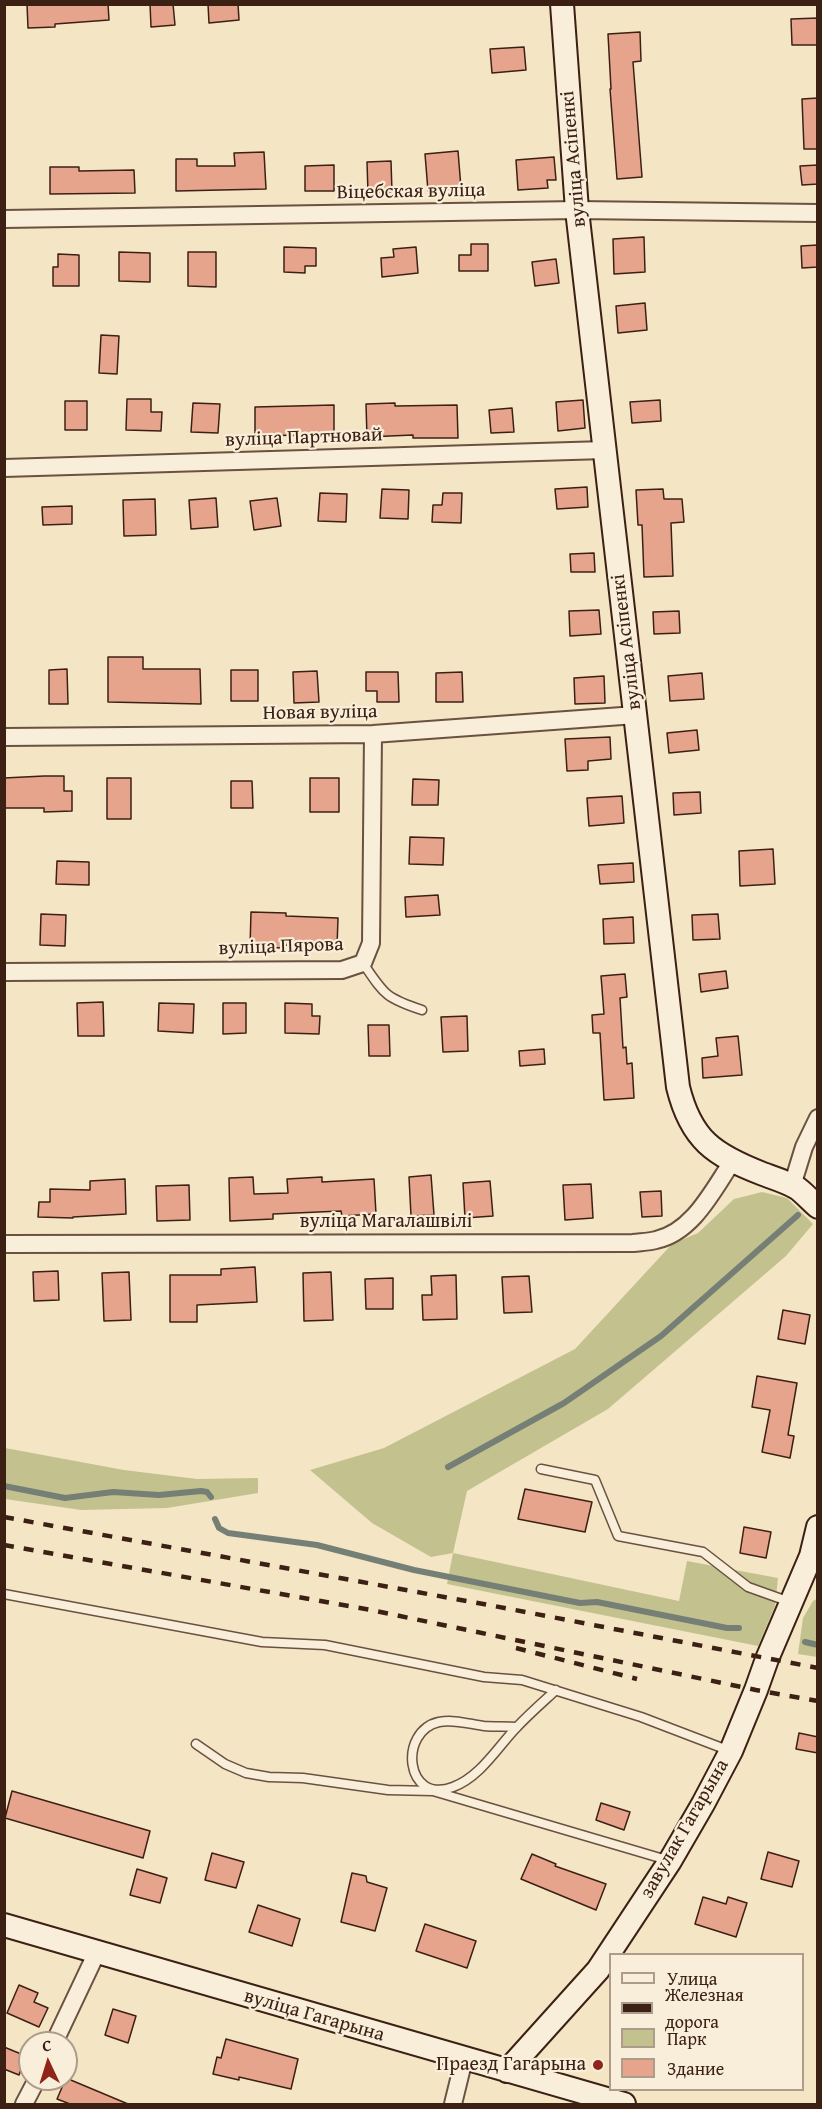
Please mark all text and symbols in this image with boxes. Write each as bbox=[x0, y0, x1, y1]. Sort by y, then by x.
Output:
street label: вуліца Асіпенкі bbox=[556, 90, 592, 228]
street label: Віцебская вуліца bbox=[336, 179, 486, 205]
street label: вуліца Партновай bbox=[225, 423, 383, 453]
street label: вуліца Асіпенкі bbox=[607, 573, 647, 711]
street label: Новая вуліца bbox=[262, 700, 378, 726]
street label: вуліца Пярова bbox=[218, 933, 344, 961]
street label: вуліца Магалашвілі bbox=[300, 1210, 472, 1234]
street label: завулак Гагарына bbox=[635, 1755, 735, 1903]
legend bbox=[609, 1953, 804, 2091]
text: Улица bbox=[667, 1965, 717, 1992]
text: Железная дорога bbox=[665, 1981, 744, 2035]
street label: вуліца Гагарына bbox=[241, 1984, 387, 2048]
text: Парк bbox=[667, 2025, 706, 2052]
north arrow bbox=[18, 2031, 78, 2091]
text: С bbox=[42, 2033, 52, 2057]
place label: Праезд Гагарына bbox=[436, 2053, 586, 2077]
text: Здание bbox=[667, 2055, 724, 2082]
marker: Праезд Гагарына bbox=[591, 2058, 605, 2072]

